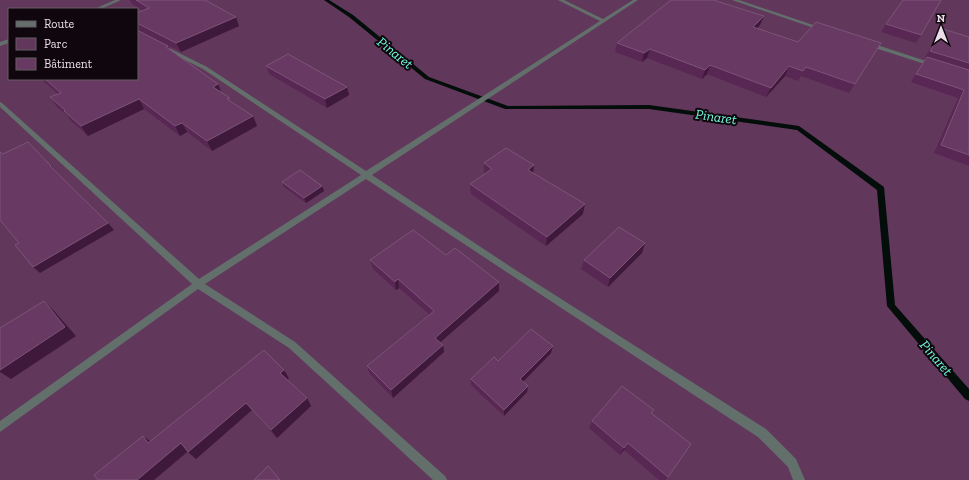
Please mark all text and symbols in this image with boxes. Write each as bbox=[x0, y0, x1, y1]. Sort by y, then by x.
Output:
legend bbox=[8, 8, 138, 80]
north arrow bbox=[921, 8, 961, 48]
text: N bbox=[937, 12, 946, 25]
text: Route bbox=[44, 17, 75, 31]
water label: Pinaret bbox=[374, 33, 417, 73]
text: Parc bbox=[44, 37, 68, 51]
text: Bâtiment bbox=[44, 57, 93, 71]
water label: Pinaret bbox=[694, 106, 738, 128]
water label: Pinaret bbox=[916, 337, 956, 379]

